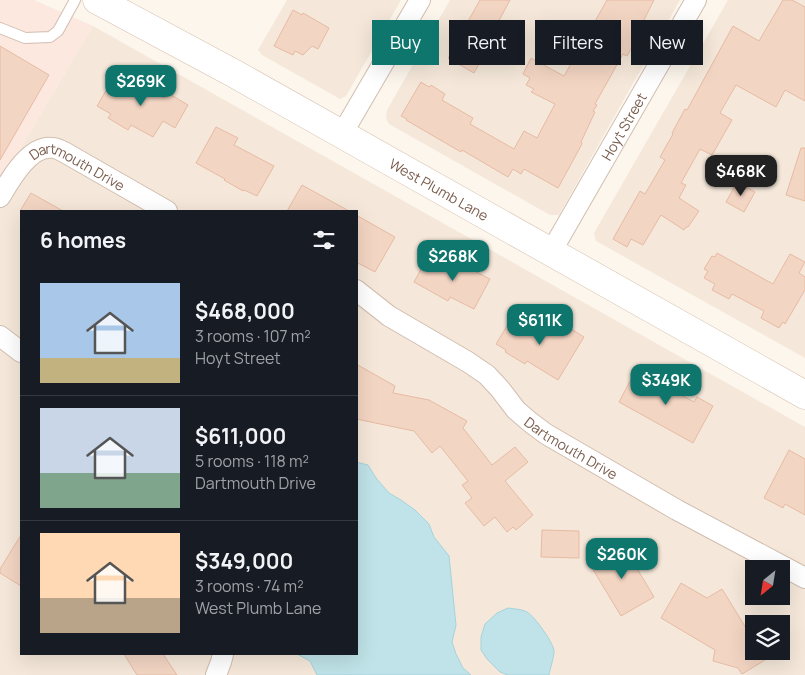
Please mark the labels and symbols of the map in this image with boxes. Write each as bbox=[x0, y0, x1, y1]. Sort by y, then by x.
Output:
pin: $269K bbox=[106, 64, 176, 107]
street label: Hoyt Street bbox=[596, 89, 650, 164]
street label: Dartmouth Drive bbox=[25, 138, 129, 195]
street label: West Plumb Lane bbox=[386, 154, 492, 224]
pin: $468K bbox=[706, 154, 776, 197]
pin: $268K bbox=[418, 240, 488, 282]
pin: $611K bbox=[505, 304, 575, 346]
pin: $349K bbox=[631, 364, 701, 406]
street label: Dartmouth Drive bbox=[521, 412, 621, 483]
pin: $260K bbox=[587, 538, 657, 580]
north arrow bbox=[745, 560, 790, 605]

